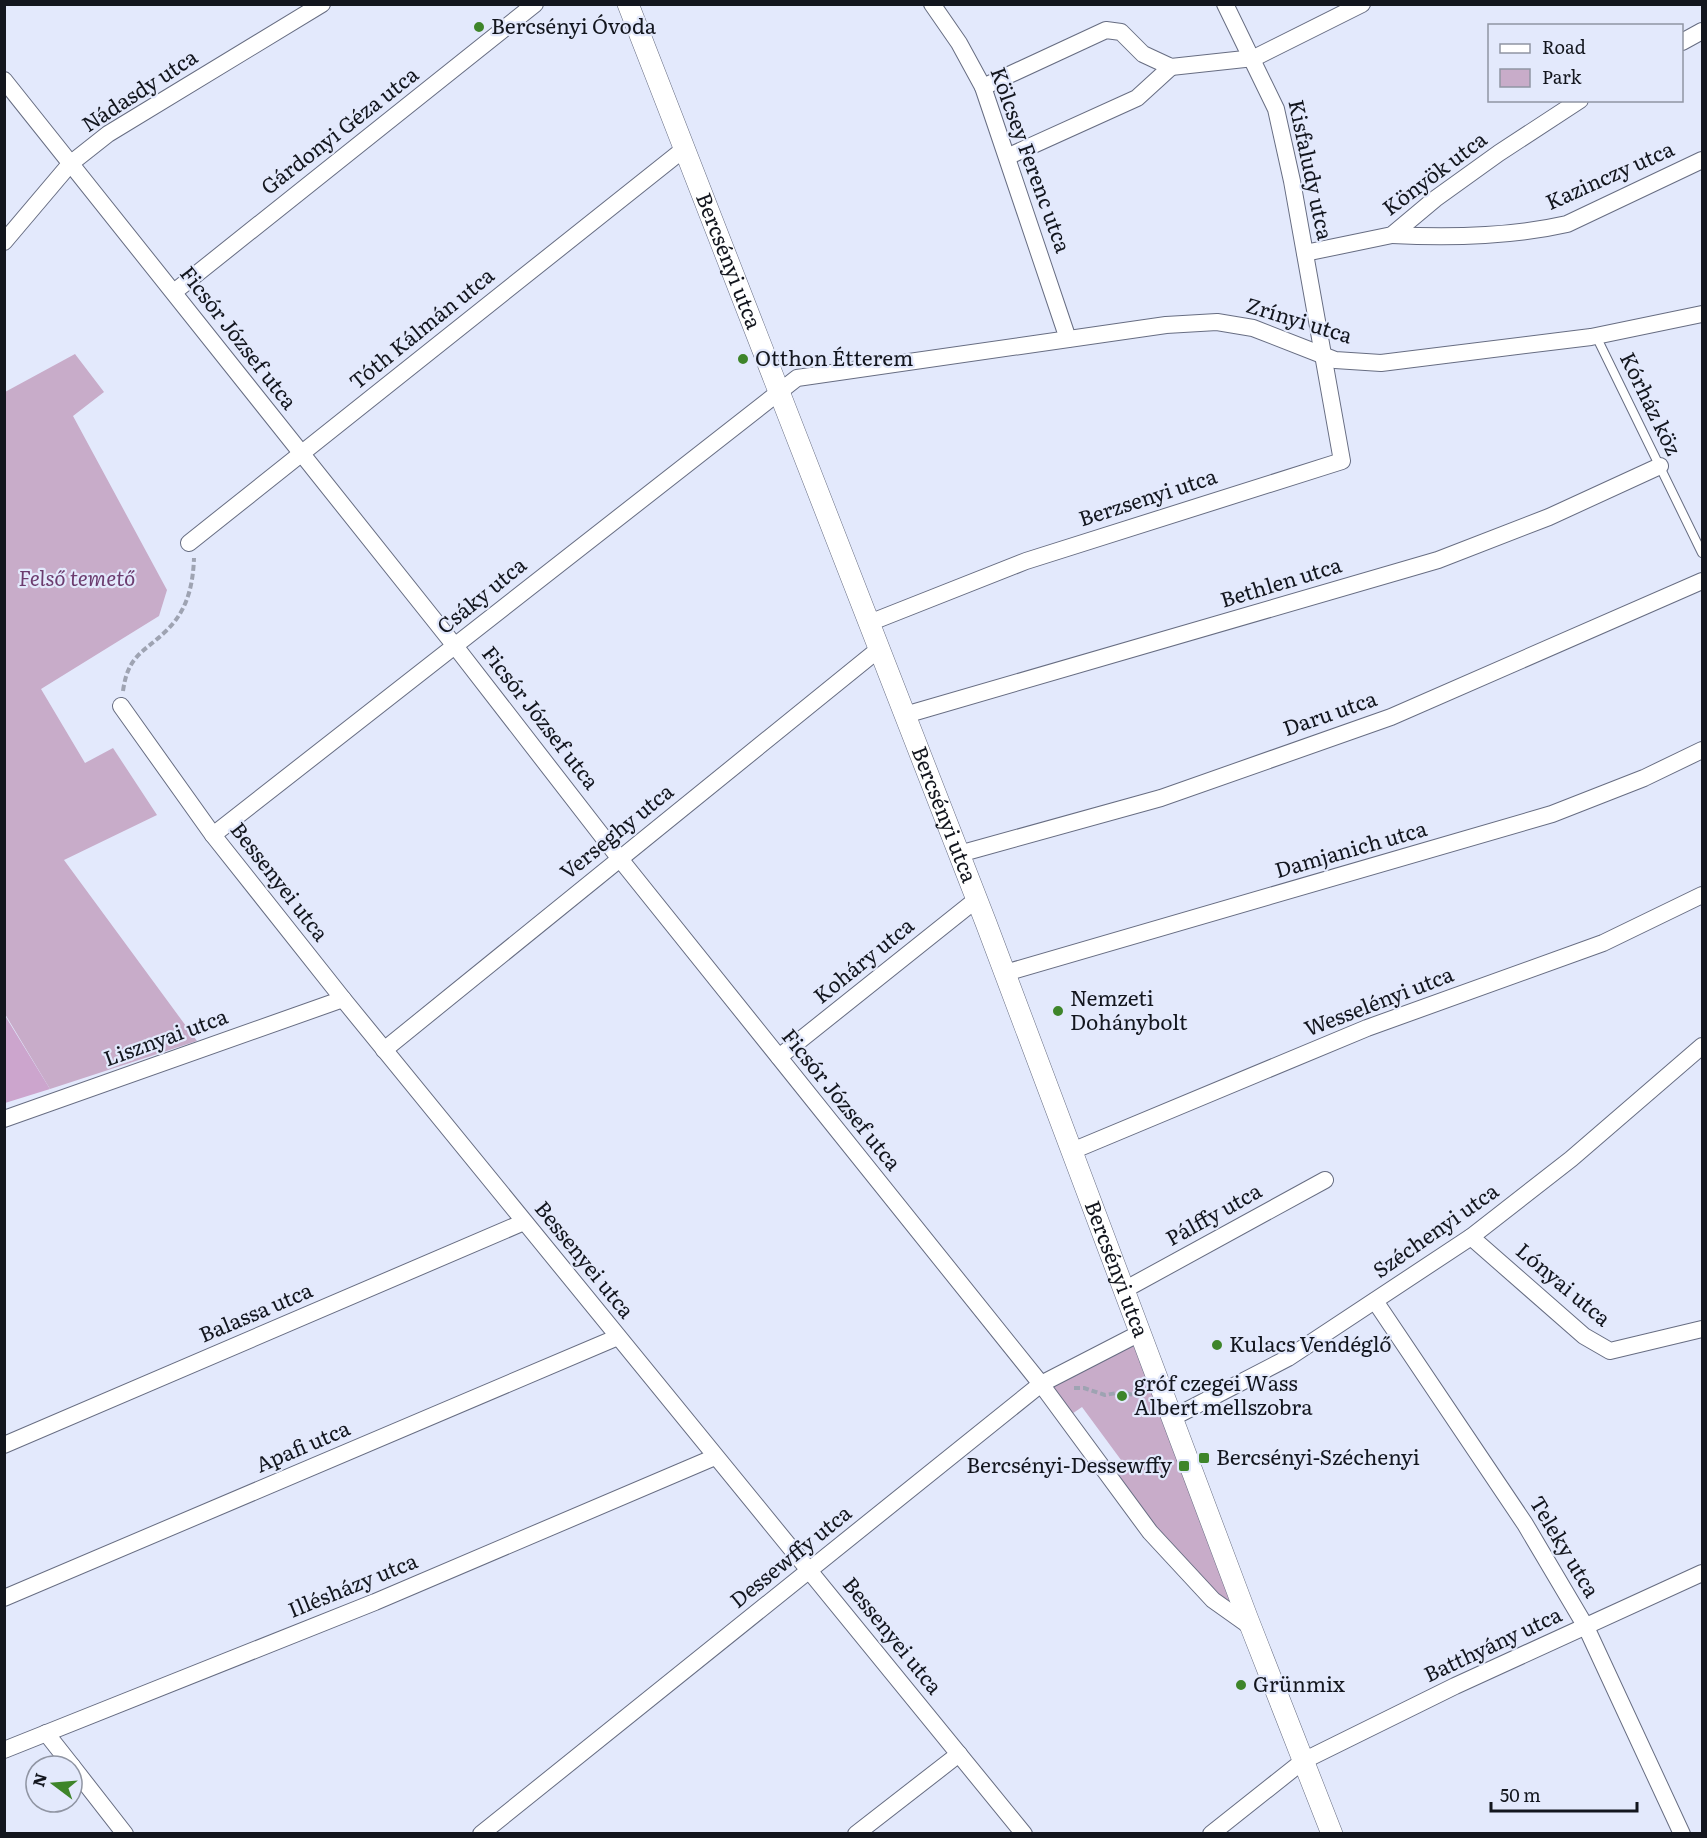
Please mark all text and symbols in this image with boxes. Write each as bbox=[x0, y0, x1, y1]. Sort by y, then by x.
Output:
place label: Bercsényi Óvoda bbox=[491, 9, 657, 40]
marker: Bercsényi Óvoda bbox=[472, 20, 486, 34]
legend bbox=[1488, 24, 1683, 102]
text: Road bbox=[1542, 33, 1586, 60]
street label: Nádasdy utca bbox=[75, 39, 203, 138]
street label: Gárdonyi Géza utca bbox=[253, 57, 424, 201]
street label: Kölcsey Ferenc utca bbox=[984, 62, 1081, 257]
text: Park bbox=[1542, 63, 1583, 90]
street label: Kisfaludy utca bbox=[1282, 96, 1343, 243]
street label: Könyök utca bbox=[1375, 122, 1493, 222]
street label: Kazinczy utca bbox=[1540, 131, 1679, 216]
street label: Bercsényi utca bbox=[690, 188, 771, 334]
street label: Ficsór József utca bbox=[174, 258, 306, 415]
street label: Tóth Kálmán utca bbox=[341, 258, 500, 395]
street label: Zrínyi utca bbox=[1243, 288, 1357, 350]
place label: Otthon Étterem bbox=[755, 341, 913, 372]
street label: Kórház köz bbox=[1614, 346, 1691, 460]
marker: Otthon Étterem bbox=[736, 352, 750, 366]
street label: Berzsenyi utca bbox=[1074, 458, 1221, 533]
street label: Bethlen utca bbox=[1216, 547, 1345, 614]
street label: Csáky utca bbox=[429, 548, 532, 640]
park label: Felső temető bbox=[19, 561, 135, 592]
street label: Ficsór József utca bbox=[476, 638, 608, 795]
street label: Daru utca bbox=[1278, 681, 1381, 742]
street label: Bercsényi utca bbox=[906, 741, 987, 887]
street label: Verseghy utca bbox=[552, 774, 679, 885]
street label: Damjanich utca bbox=[1271, 811, 1431, 884]
street label: Bessenyei utca bbox=[225, 814, 338, 947]
street label: Koháry utca bbox=[805, 908, 920, 1009]
street label: Wesselényi utca bbox=[1299, 957, 1458, 1042]
place label: Nemzeti Dohánybolt bbox=[1070, 981, 1188, 1036]
street label: Lisznyai utca bbox=[99, 999, 232, 1072]
marker: Nemzeti Dohánybolt bbox=[1051, 1004, 1065, 1018]
street label: Ficsór József utca bbox=[776, 1021, 910, 1177]
street label: Pálffy utca bbox=[1159, 1173, 1267, 1252]
street label: Széchenyi utca bbox=[1365, 1174, 1504, 1284]
street label: Bessenyei utca bbox=[529, 1193, 644, 1324]
street label: Bercsényi utca bbox=[1079, 1195, 1159, 1342]
street label: Lónyai utca bbox=[1510, 1234, 1619, 1332]
street label: Balassa utca bbox=[193, 1273, 317, 1349]
place label: Kulacs Vendéglő bbox=[1229, 1327, 1392, 1358]
marker: Kulacs Vendéglő bbox=[1210, 1338, 1224, 1352]
place label: gróf czegei Wass Albert mellszobra bbox=[1134, 1366, 1313, 1421]
marker: gróf czegei Wass Albert mellszobra bbox=[1115, 1389, 1129, 1403]
street label: Apafi utca bbox=[250, 1411, 355, 1478]
place label: Bercsényi-Széchenyi bbox=[1216, 1440, 1420, 1471]
place label: Bercsényi-Dessewffy bbox=[966, 1448, 1173, 1479]
marker: Bercsényi-Széchenyi bbox=[1197, 1451, 1211, 1465]
marker: Bercsényi-Dessewffy bbox=[1177, 1459, 1191, 1473]
street label: Teleky utca bbox=[1524, 1489, 1609, 1603]
street label: Dessewffy utca bbox=[722, 1496, 857, 1614]
street label: Illésházy utca bbox=[283, 1543, 422, 1624]
street label: Bessenyei utca bbox=[837, 1569, 952, 1700]
street label: Batthyány utca bbox=[1418, 1597, 1567, 1688]
place label: Grünmix bbox=[1253, 1667, 1345, 1698]
marker: Grünmix bbox=[1234, 1678, 1248, 1692]
north arrow bbox=[24, 1754, 84, 1814]
text: N bbox=[25, 1770, 52, 1789]
scale bar bbox=[1491, 1775, 1636, 1813]
text: 50 m bbox=[1500, 1781, 1541, 1808]

